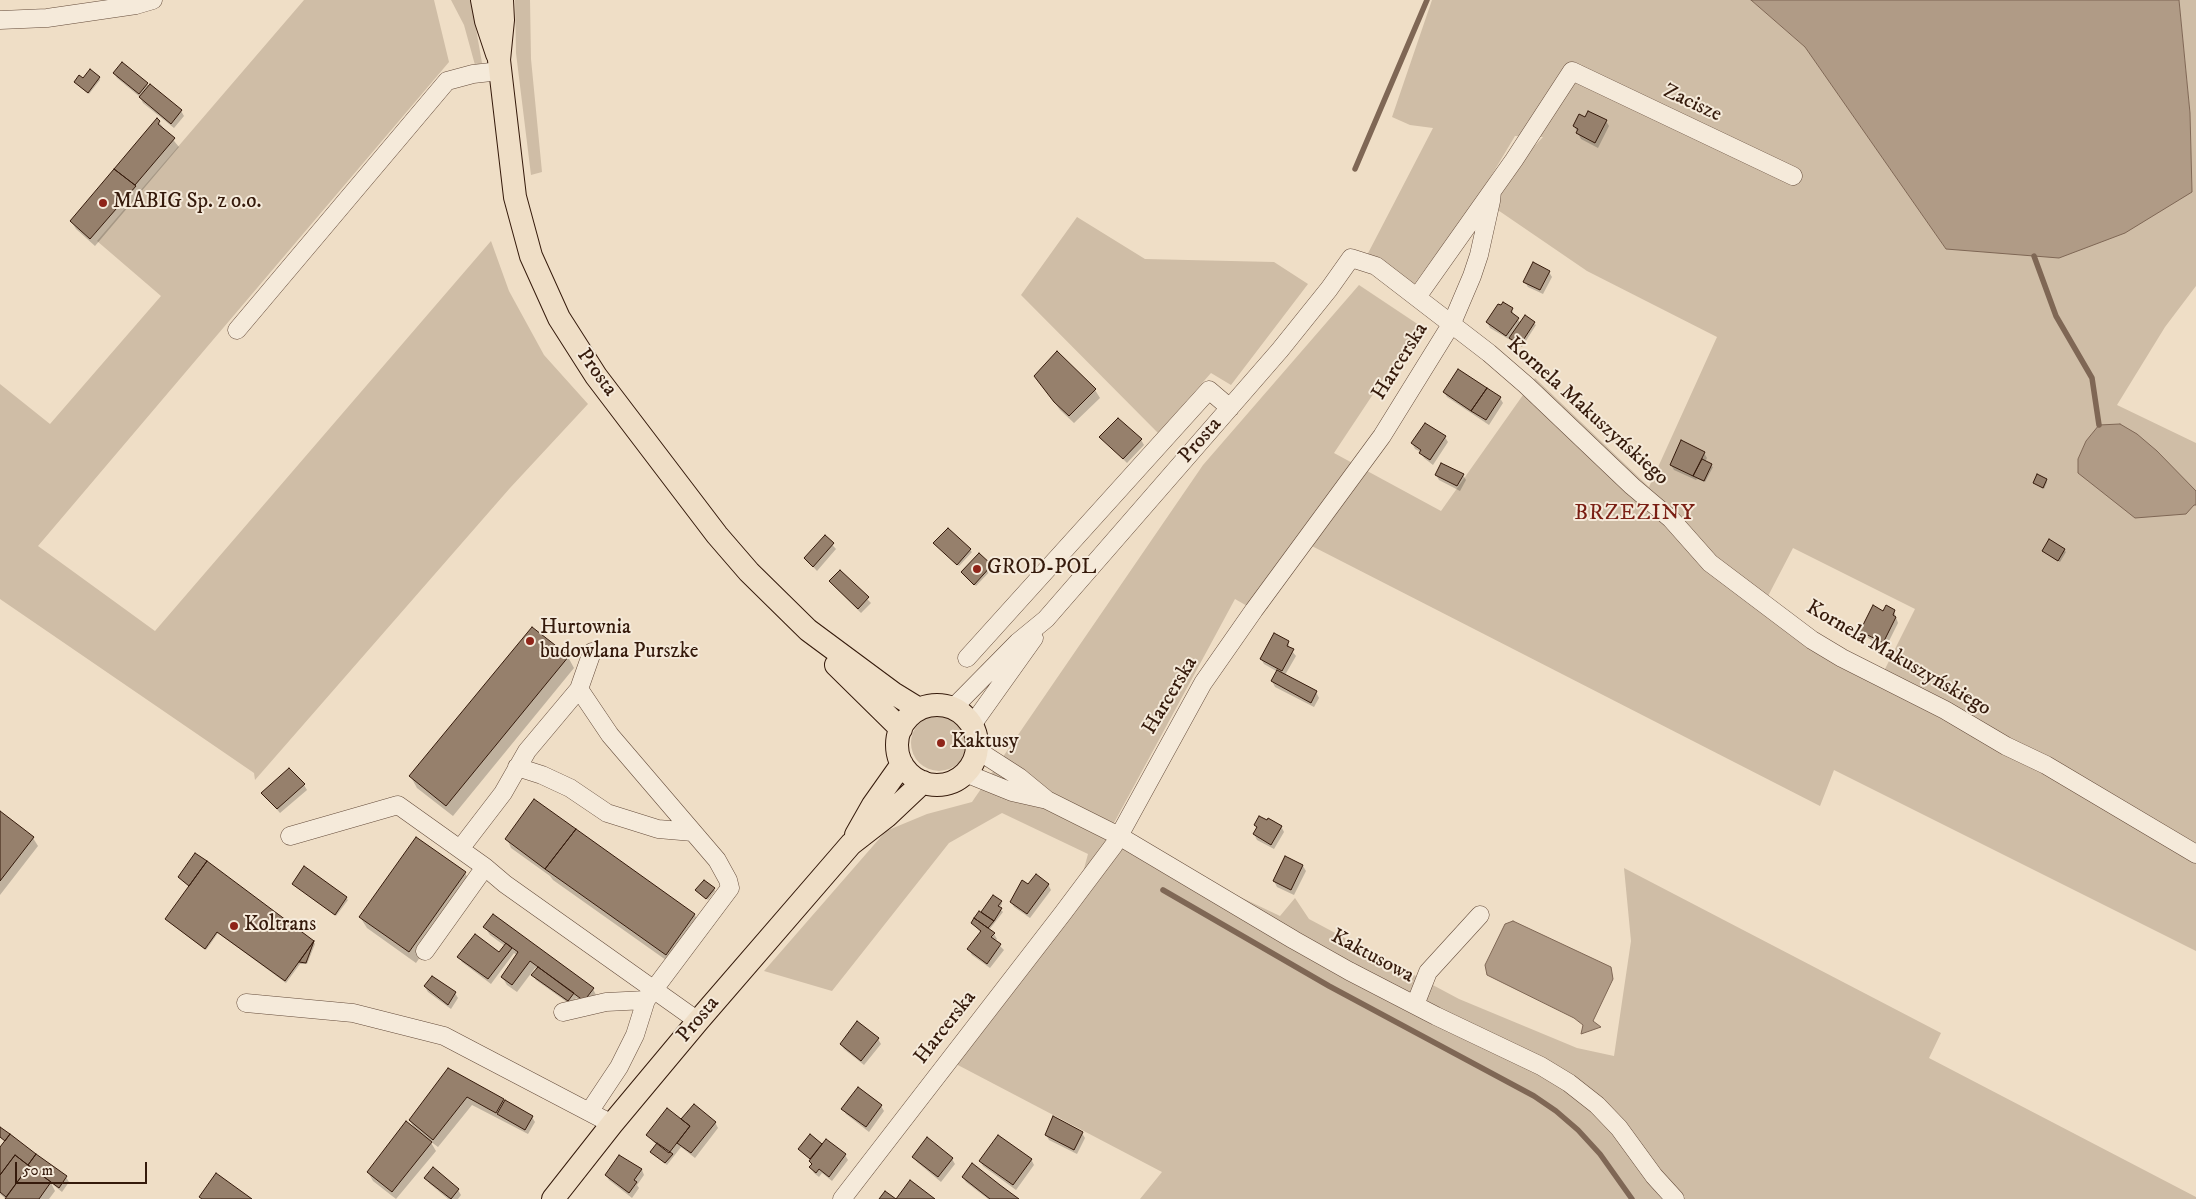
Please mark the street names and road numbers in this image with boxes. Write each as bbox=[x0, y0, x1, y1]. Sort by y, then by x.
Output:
street label: Zacisze bbox=[1659, 80, 1725, 128]
street label: Harcerska bbox=[1367, 319, 1435, 405]
street label: Kornela Makuszyńskiego bbox=[1501, 333, 1673, 491]
street label: Prosta bbox=[570, 344, 622, 402]
street label: Prosta bbox=[1174, 413, 1228, 469]
street label: Kornela Makuszyńskiego bbox=[1801, 596, 1995, 722]
street label: Harcerska bbox=[1138, 653, 1204, 739]
street label: Kaktusowa bbox=[1326, 925, 1418, 989]
street label: Harcerska bbox=[910, 986, 982, 1070]
street label: Prosta bbox=[672, 992, 726, 1048]

